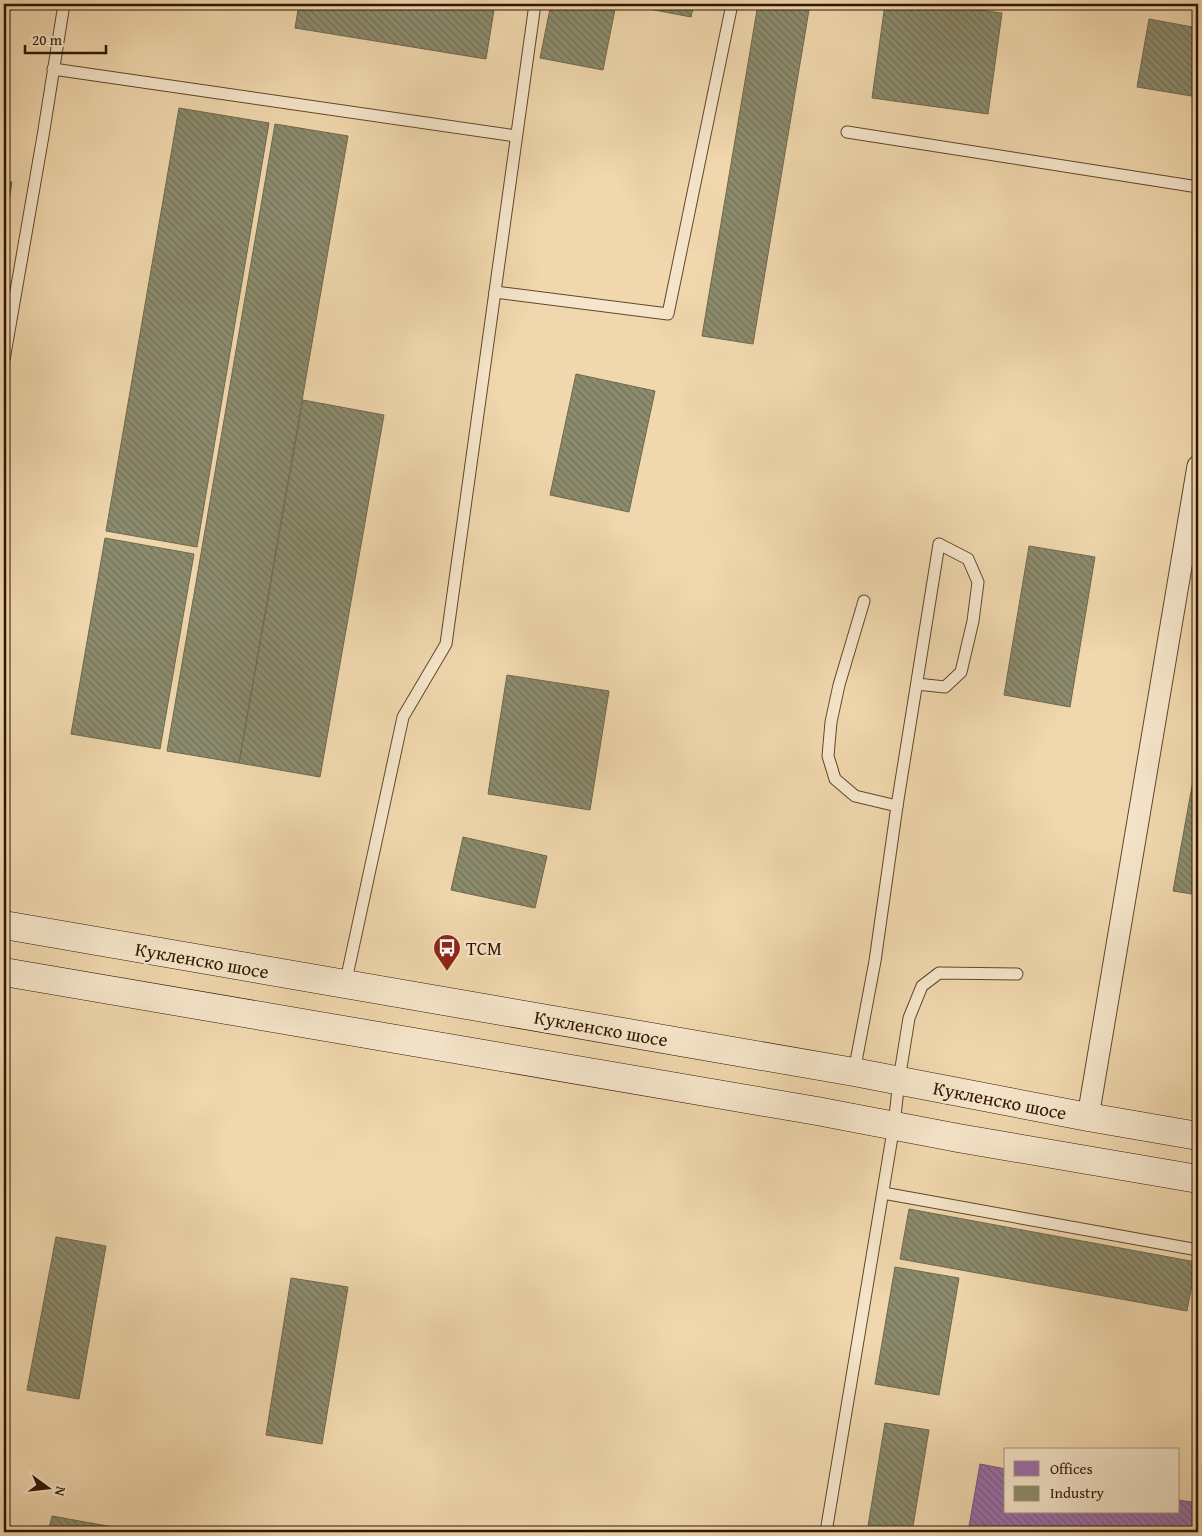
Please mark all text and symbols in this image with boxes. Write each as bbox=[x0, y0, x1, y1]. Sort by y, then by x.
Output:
scale bar bbox=[25, 22, 106, 54]
text: 20 m bbox=[32, 29, 63, 50]
bus stop icon: ТСМ bbox=[432, 933, 462, 972]
street label: Кукленско шосе bbox=[133, 934, 271, 986]
place label: ТСМ bbox=[466, 934, 502, 962]
street label: Кукленско шосе bbox=[532, 1002, 670, 1054]
street label: Кукленско шосе bbox=[931, 1073, 1069, 1127]
legend bbox=[1004, 1448, 1180, 1514]
text: Offices bbox=[1050, 1458, 1093, 1479]
north arrow bbox=[22, 1464, 72, 1514]
text: Industry bbox=[1050, 1482, 1105, 1503]
text: N bbox=[50, 1484, 71, 1499]

